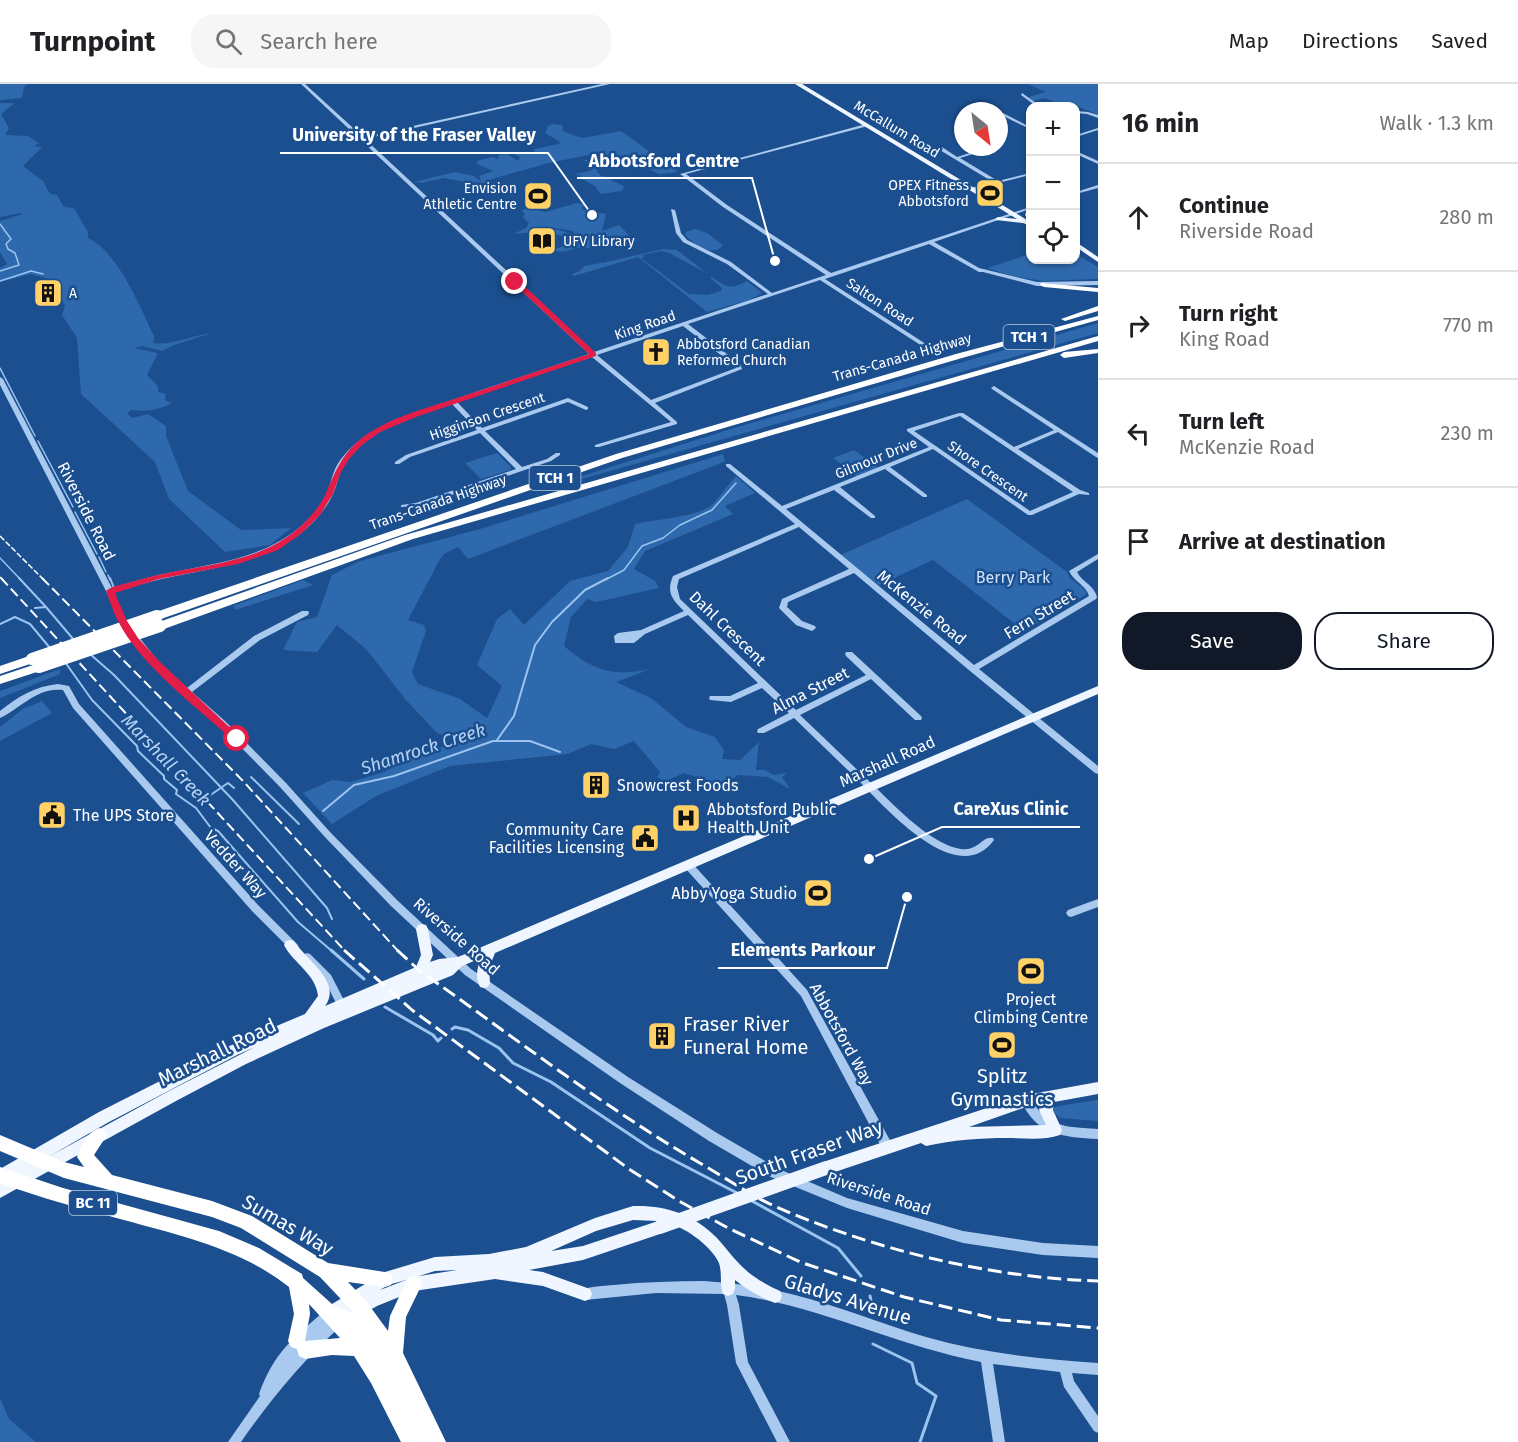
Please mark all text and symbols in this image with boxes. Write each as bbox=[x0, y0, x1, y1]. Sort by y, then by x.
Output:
search box bbox=[191, 14, 611, 68]
text: Turnpoint bbox=[30, 25, 155, 58]
icon: search bbox=[212, 25, 245, 58]
text: Search here bbox=[260, 28, 378, 55]
text: Map bbox=[1229, 28, 1269, 54]
text: Directions bbox=[1302, 28, 1398, 54]
text: Saved bbox=[1431, 28, 1488, 54]
street label: McCallum Road bbox=[851, 97, 943, 162]
north arrow bbox=[954, 102, 1008, 156]
map controls bbox=[1026, 102, 1080, 264]
button: + bbox=[1026, 102, 1080, 156]
text: 16 min bbox=[1122, 108, 1199, 139]
text: Walk · 1.3 km bbox=[1380, 111, 1494, 135]
callout: University of the Fraser Valley bbox=[280, 117, 548, 153]
text: University of the Fraser Valley bbox=[292, 124, 536, 146]
callout: Abbotsford Centre bbox=[577, 142, 752, 178]
text: Abbotsford Centre bbox=[588, 150, 739, 172]
button: − bbox=[1026, 156, 1080, 210]
place label: OPEX Fitness Abbotsford bbox=[888, 177, 969, 210]
sports icon: OPEX Fitness Abbotsford bbox=[974, 177, 1006, 209]
place label: Envision Athletic Centre bbox=[424, 180, 517, 213]
sports icon: Envision Athletic Centre bbox=[522, 180, 554, 212]
text: Continue bbox=[1179, 192, 1269, 219]
icon: ahead bbox=[1122, 201, 1155, 234]
text: 280 m bbox=[1439, 205, 1494, 229]
button: locate bbox=[1026, 210, 1080, 264]
text: Riverside Road bbox=[1179, 219, 1314, 243]
library icon: UFV Library bbox=[526, 225, 558, 257]
place label: UFV Library bbox=[563, 233, 635, 250]
route end bbox=[501, 268, 527, 294]
street label: Salton Road bbox=[843, 274, 916, 330]
building icon: A bbox=[32, 277, 64, 309]
place label: A bbox=[69, 285, 77, 302]
text: Turn right bbox=[1179, 300, 1278, 327]
street label: King Road bbox=[612, 307, 678, 344]
icon: right bbox=[1122, 309, 1155, 342]
text: 770 m bbox=[1443, 313, 1494, 337]
road number: TCH 1 bbox=[1004, 325, 1054, 349]
text: King Road bbox=[1179, 327, 1270, 351]
street label: Trans-Canada Highway bbox=[831, 329, 974, 385]
church icon: Abbotsford Canadian Reformed Church bbox=[640, 336, 672, 368]
place label: Abbotsford Canadian Reformed Church bbox=[677, 336, 811, 369]
street label: Higginson Crescent bbox=[427, 388, 548, 444]
text: Turn left bbox=[1179, 408, 1264, 435]
icon: left bbox=[1122, 417, 1155, 450]
text: 230 m bbox=[1441, 421, 1494, 445]
street label: Gilmour Drive bbox=[833, 434, 920, 483]
text: McKenzie Road bbox=[1179, 435, 1315, 459]
street label: Shore Crescent bbox=[944, 437, 1032, 506]
street label: Riverside Road bbox=[54, 459, 120, 564]
road number: TCH 1 bbox=[530, 466, 580, 490]
street label: Trans-Canada Highway bbox=[368, 471, 509, 534]
icon: arrive bbox=[1122, 525, 1155, 558]
text: Arrive at destination bbox=[1179, 528, 1386, 555]
street label: McKenzie Road bbox=[873, 566, 970, 649]
park label: Berry Park bbox=[976, 568, 1051, 587]
street label: Fern Street bbox=[1000, 586, 1078, 643]
street label: Dahl Crescent bbox=[685, 587, 770, 670]
button: Save bbox=[1122, 612, 1302, 670]
button: Share bbox=[1314, 612, 1494, 670]
street label: Alma Street bbox=[769, 663, 852, 718]
water label: Marshall Creek bbox=[117, 710, 215, 811]
water label: Shamrock Creek bbox=[357, 718, 488, 780]
route start bbox=[223, 725, 249, 751]
street label: Marshall Road bbox=[836, 732, 938, 791]
building icon: Snowcrest Foods bbox=[580, 769, 612, 801]
place label: Snowcrest Foods bbox=[617, 776, 739, 795]
callout: CareXus Clinic bbox=[942, 791, 1080, 827]
text: CareXus Clinic bbox=[954, 798, 1069, 820]
public building icon: The UPS Store bbox=[36, 799, 68, 831]
place label: Abbotsford Public Health Unit bbox=[707, 800, 837, 837]
hospital icon: Abbotsford Public Health Unit bbox=[670, 802, 702, 834]
place label: The UPS Store bbox=[73, 806, 174, 825]
place label: Community Care Facilities Licensing bbox=[489, 820, 625, 857]
public building icon: Community Care Facilities Licensing bbox=[629, 822, 661, 854]
street label: Vedder Way bbox=[200, 827, 271, 902]
sports icon: Abby Yoga Studio bbox=[802, 877, 834, 909]
place label: Abby Yoga Studio bbox=[671, 884, 797, 903]
street label: Riverside Road bbox=[410, 894, 504, 979]
callout: Elements Parkour bbox=[718, 932, 887, 968]
text: Elements Parkour bbox=[731, 939, 876, 961]
sports icon: Project Climbing Centre bbox=[1015, 955, 1047, 987]
street label: Abbotsford Way bbox=[806, 980, 878, 1089]
place label: Project Climbing Centre bbox=[974, 990, 1088, 1027]
place label: Fraser River Funeral Home bbox=[683, 1012, 809, 1059]
street label: Marshall Road bbox=[154, 1013, 280, 1091]
building icon: Fraser River Funeral Home bbox=[646, 1020, 678, 1052]
sports icon: Splitz Gymnastics bbox=[986, 1029, 1018, 1061]
place label: Splitz Gymnastics bbox=[950, 1064, 1054, 1111]
street label: South Fraser Way bbox=[732, 1114, 886, 1190]
street label: Riverside Road bbox=[825, 1168, 933, 1219]
street label: Sumas Way bbox=[238, 1189, 338, 1261]
road number: BC 11 bbox=[69, 1191, 117, 1215]
street label: Gladys Avenue bbox=[781, 1268, 915, 1330]

